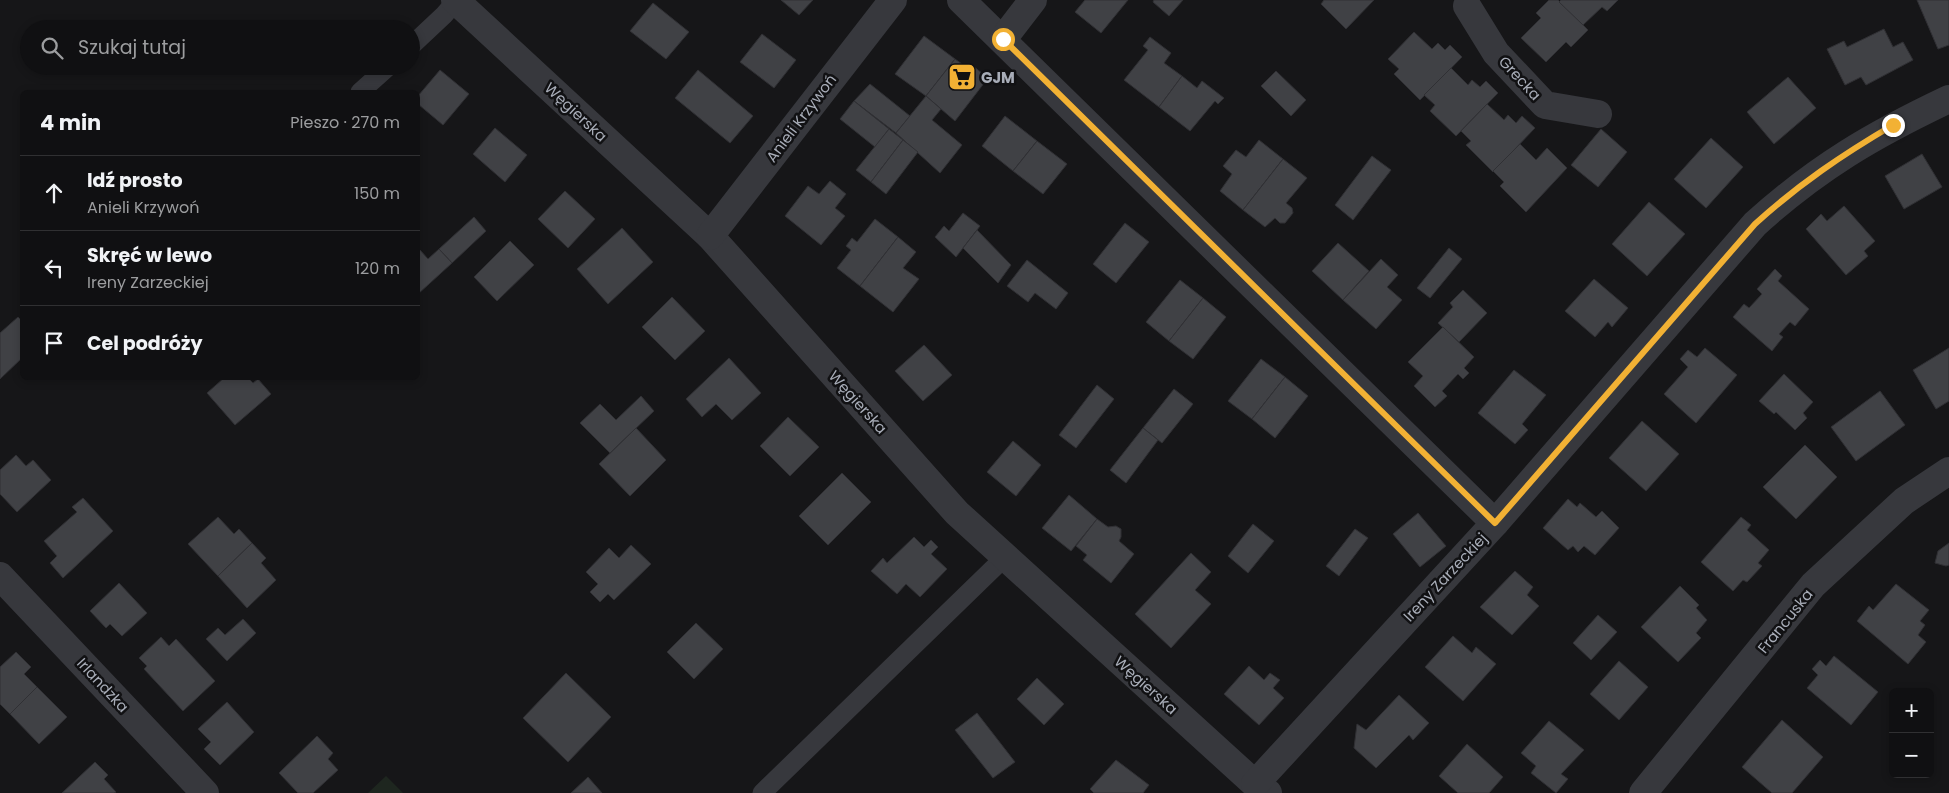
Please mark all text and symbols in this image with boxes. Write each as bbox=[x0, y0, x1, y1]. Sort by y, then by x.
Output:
search box bbox=[20, 20, 420, 75]
route start bbox=[992, 28, 1015, 51]
icon: search bbox=[38, 34, 66, 62]
text: Szukaj tutaj bbox=[78, 34, 186, 61]
street label: Grecka bbox=[1494, 51, 1546, 105]
supermarket icon: GJM bbox=[947, 62, 977, 92]
place label: GJM bbox=[981, 67, 1015, 88]
street label: Anieli Krzywoń bbox=[761, 70, 841, 166]
street label: Węgierska bbox=[540, 78, 612, 146]
text: 4 min bbox=[40, 108, 101, 137]
text: Pieszo · 270 m bbox=[290, 111, 400, 134]
route end bbox=[1882, 114, 1905, 137]
text: Idź prosto bbox=[87, 167, 183, 194]
icon: ahead bbox=[40, 179, 68, 207]
text: 150 m bbox=[354, 182, 400, 205]
text: Anieli Krzywoń bbox=[87, 196, 199, 219]
text: Skręć w lewo bbox=[87, 242, 212, 269]
icon: left bbox=[40, 254, 68, 282]
text: 120 m bbox=[355, 257, 400, 280]
text: Ireny Zarzeckiej bbox=[87, 271, 209, 294]
icon: arrive bbox=[40, 329, 68, 357]
text: Cel podróży bbox=[87, 330, 202, 357]
street label: Węgierska bbox=[824, 366, 892, 438]
street label: Ireny Zarzeckiej bbox=[1398, 528, 1492, 626]
street label: Francuska bbox=[1753, 584, 1817, 658]
street label: Węgierska bbox=[1110, 651, 1182, 719]
street label: Irlandzka bbox=[72, 653, 134, 717]
map controls bbox=[1889, 688, 1934, 778]
button: + bbox=[1889, 688, 1934, 733]
button: − bbox=[1889, 733, 1934, 778]

